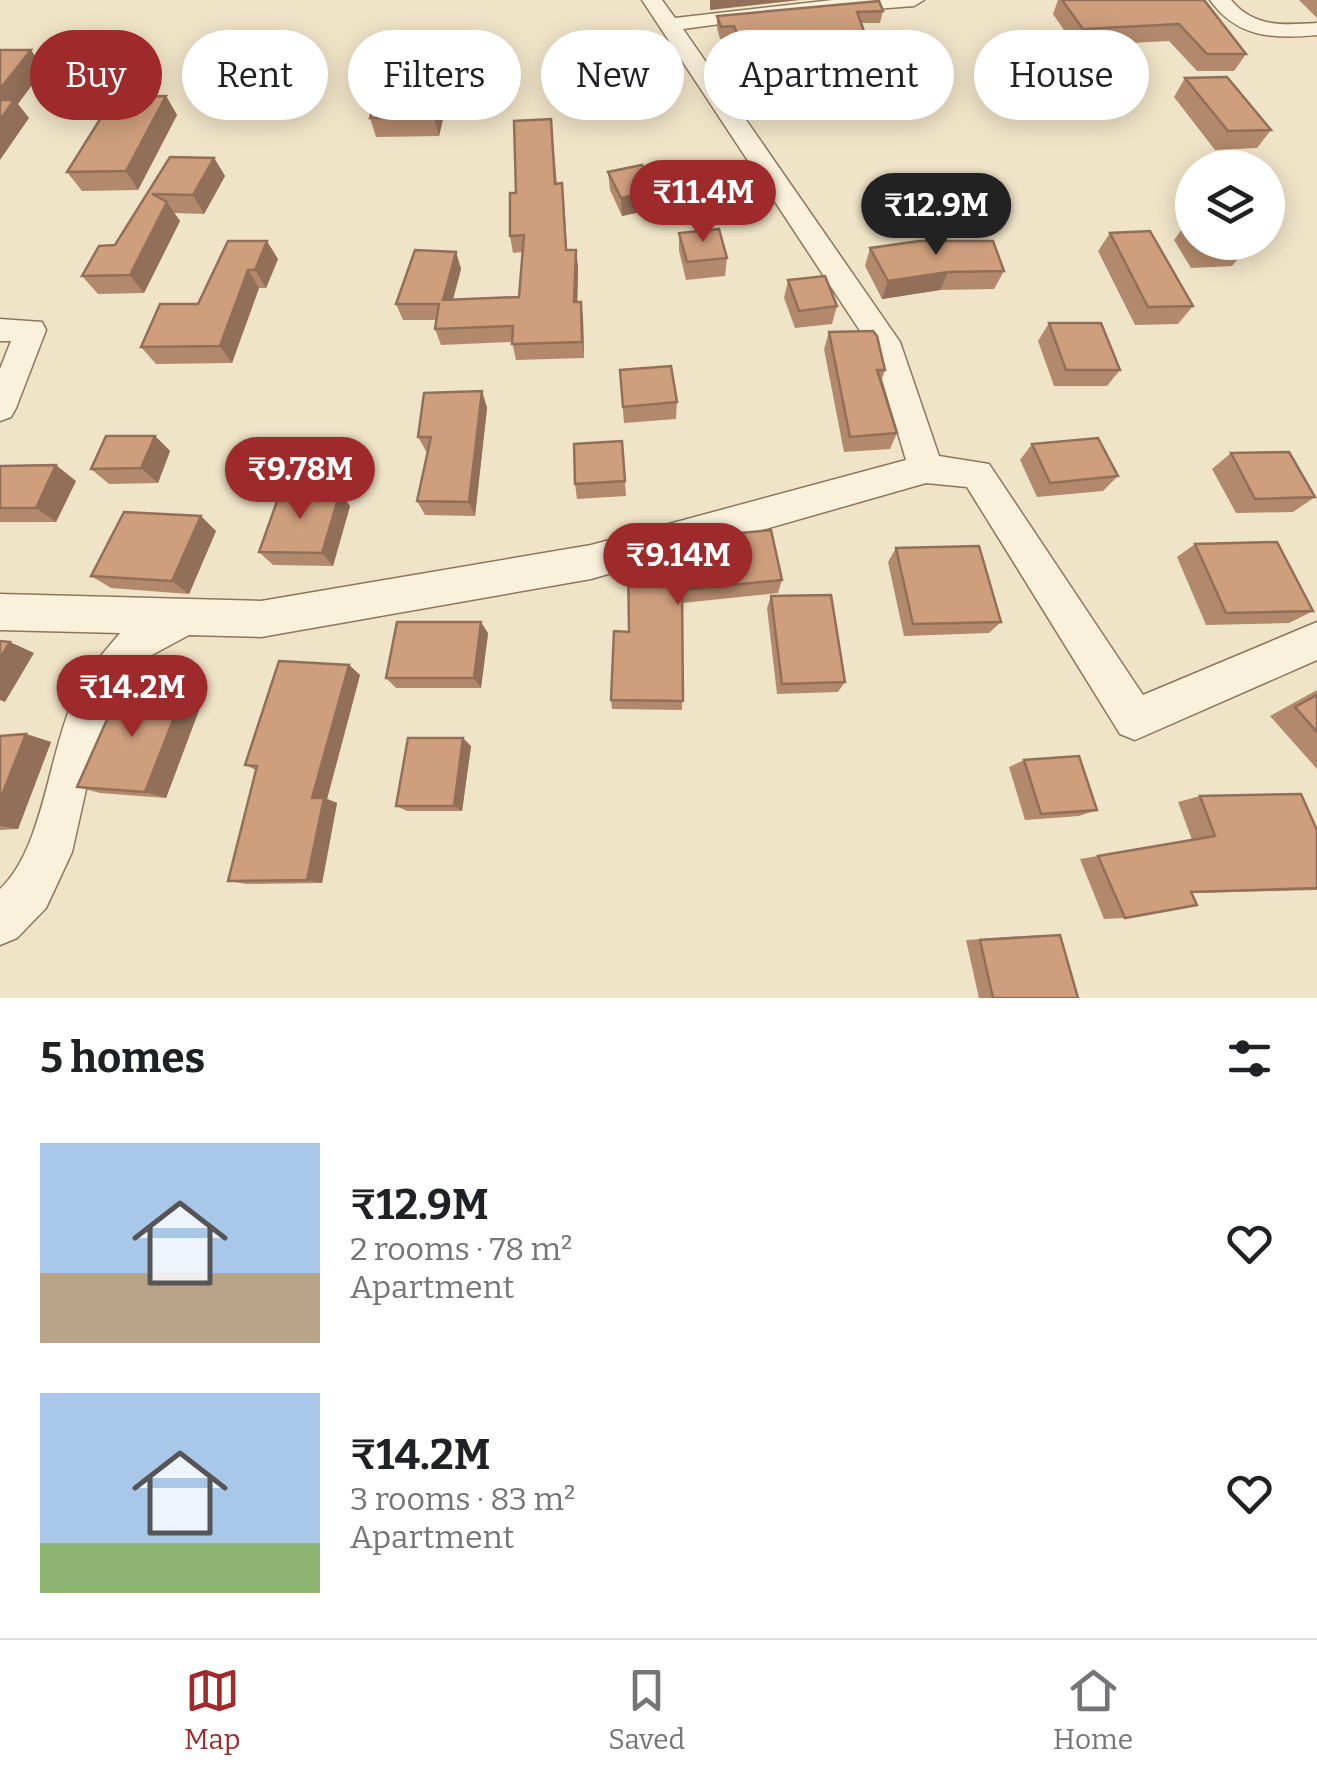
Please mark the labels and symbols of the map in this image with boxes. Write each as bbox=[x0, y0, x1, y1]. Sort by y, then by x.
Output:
pin: ₹11.4M bbox=[622, 160, 784, 245]
pin: ₹12.9M bbox=[855, 173, 1017, 258]
pin: ₹9.78M bbox=[219, 437, 381, 522]
pin: ₹9.14M bbox=[597, 523, 759, 608]
pin: ₹14.2M bbox=[51, 655, 213, 740]

